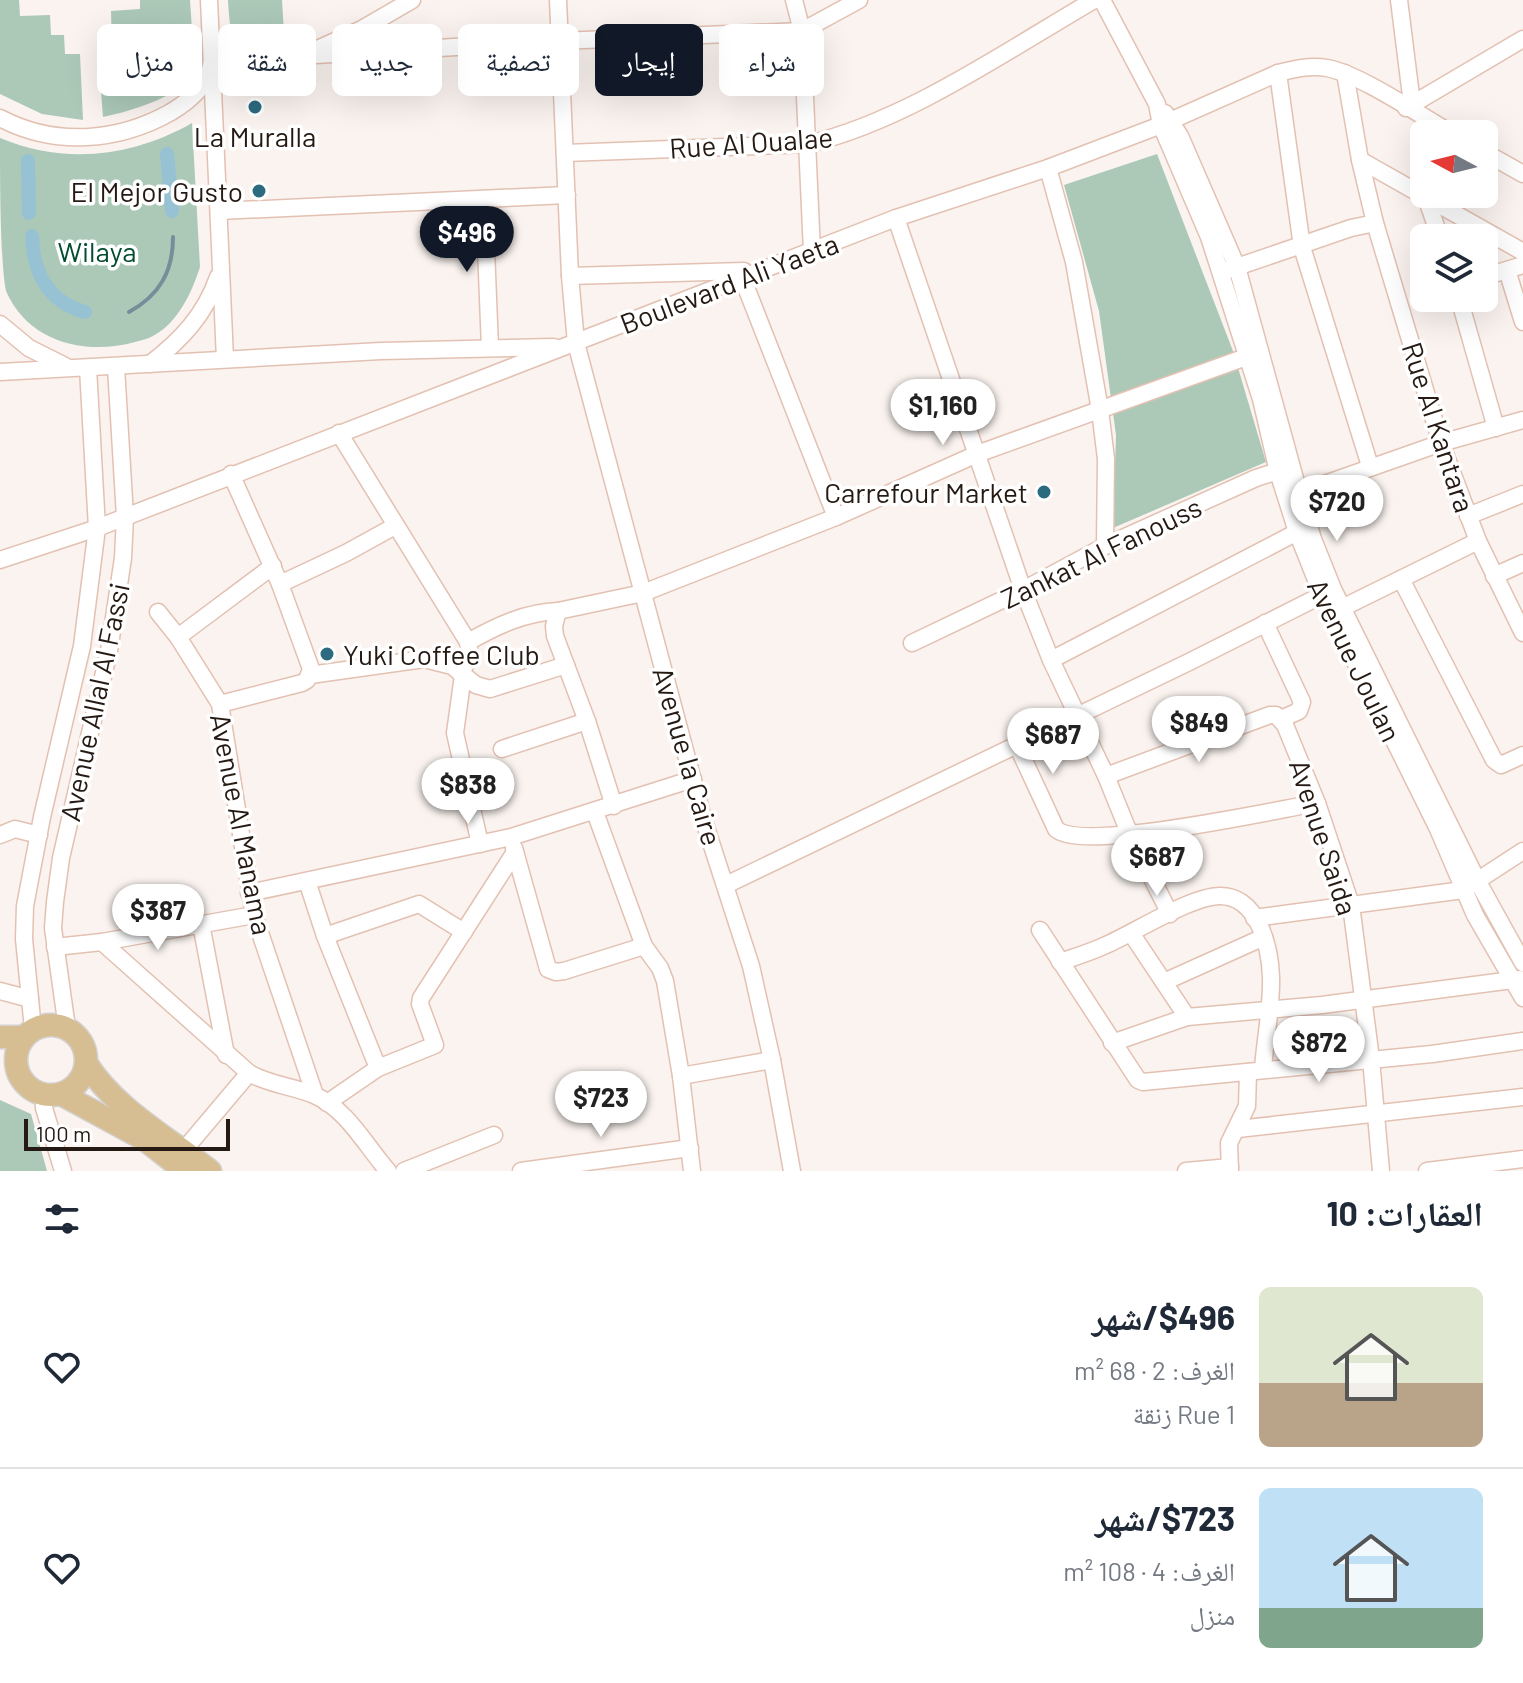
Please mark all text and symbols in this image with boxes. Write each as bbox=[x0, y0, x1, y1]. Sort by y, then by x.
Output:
chip: منزل bbox=[97, 24, 202, 96]
chip: شقة bbox=[218, 24, 316, 96]
chip: جديد bbox=[332, 24, 442, 96]
chip: تصفية bbox=[458, 24, 579, 96]
chip: إيجار bbox=[595, 24, 703, 96]
chip: شراء bbox=[719, 24, 824, 96]
marker: La Muralla bbox=[246, 98, 264, 116]
place label: La Muralla bbox=[194, 119, 316, 153]
street label: Rue Al Oualae bbox=[668, 119, 834, 165]
north arrow bbox=[1410, 120, 1498, 208]
map controls bbox=[1410, 120, 1498, 312]
place label: El Mejor Gusto bbox=[71, 174, 243, 208]
marker: El Mejor Gusto bbox=[250, 182, 268, 200]
pin: $496 bbox=[420, 206, 514, 274]
text: $496 bbox=[438, 216, 496, 247]
button: layers bbox=[1410, 224, 1498, 312]
street label: Boulevard Ali Yaeta bbox=[615, 226, 843, 340]
park label: Wilaya bbox=[57, 234, 137, 268]
street label: Rue Al Kantara bbox=[1395, 337, 1483, 517]
pin: $1,160 bbox=[878, 379, 1008, 447]
text: $1,160 bbox=[909, 389, 977, 420]
place label: Carrefour Market bbox=[824, 475, 1028, 509]
pin: $720 bbox=[1290, 475, 1384, 543]
marker: Carrefour Market bbox=[1035, 483, 1053, 501]
text: $720 bbox=[1308, 485, 1366, 516]
street label: Zankat Al Fanouss bbox=[995, 489, 1207, 615]
street label: Avenue Joulan bbox=[1301, 573, 1409, 747]
street label: Avenue Allal Al Fassi bbox=[52, 580, 136, 824]
place label: Yuki Coffee Club bbox=[343, 637, 540, 671]
marker: Yuki Coffee Club bbox=[318, 645, 336, 663]
street label: Avenue la Caire bbox=[646, 663, 730, 849]
pin: $849 bbox=[1152, 696, 1246, 764]
text: $849 bbox=[1170, 706, 1228, 737]
pin: $687 bbox=[1006, 708, 1100, 776]
street label: Avenue Al Manama bbox=[204, 710, 280, 938]
text: $687 bbox=[1025, 718, 1081, 749]
street label: Avenue Saida bbox=[1283, 755, 1365, 919]
pin: $838 bbox=[421, 758, 515, 826]
text: $838 bbox=[439, 768, 497, 799]
pin: $687 bbox=[1110, 830, 1204, 898]
text: $687 bbox=[1129, 840, 1185, 871]
pin: $387 bbox=[111, 884, 205, 952]
text: $387 bbox=[130, 894, 186, 925]
pin: $872 bbox=[1272, 1016, 1366, 1084]
text: $872 bbox=[1291, 1026, 1347, 1057]
pin: $723 bbox=[554, 1071, 648, 1139]
text: $723 bbox=[573, 1081, 629, 1112]
scale bar bbox=[24, 1115, 230, 1151]
text: 100 m bbox=[36, 1120, 91, 1146]
text: العقارات: 10 bbox=[1326, 1192, 1483, 1233]
icon: filters bbox=[40, 1197, 84, 1241]
text: $496/شهر bbox=[1092, 1296, 1235, 1337]
icon: home bbox=[1323, 1319, 1419, 1415]
icon: heart bbox=[40, 1345, 84, 1389]
text: الغرف: 2 · 68 m² bbox=[1074, 1354, 1235, 1385]
text: Rue 1 زنقة bbox=[1133, 1398, 1235, 1429]
text: $723/شهر bbox=[1095, 1497, 1235, 1538]
icon: home bbox=[1323, 1520, 1419, 1616]
icon: heart bbox=[40, 1546, 84, 1590]
text: الغرف: 4 · 108 m² bbox=[1063, 1555, 1235, 1586]
text: منزل bbox=[1190, 1599, 1235, 1630]

